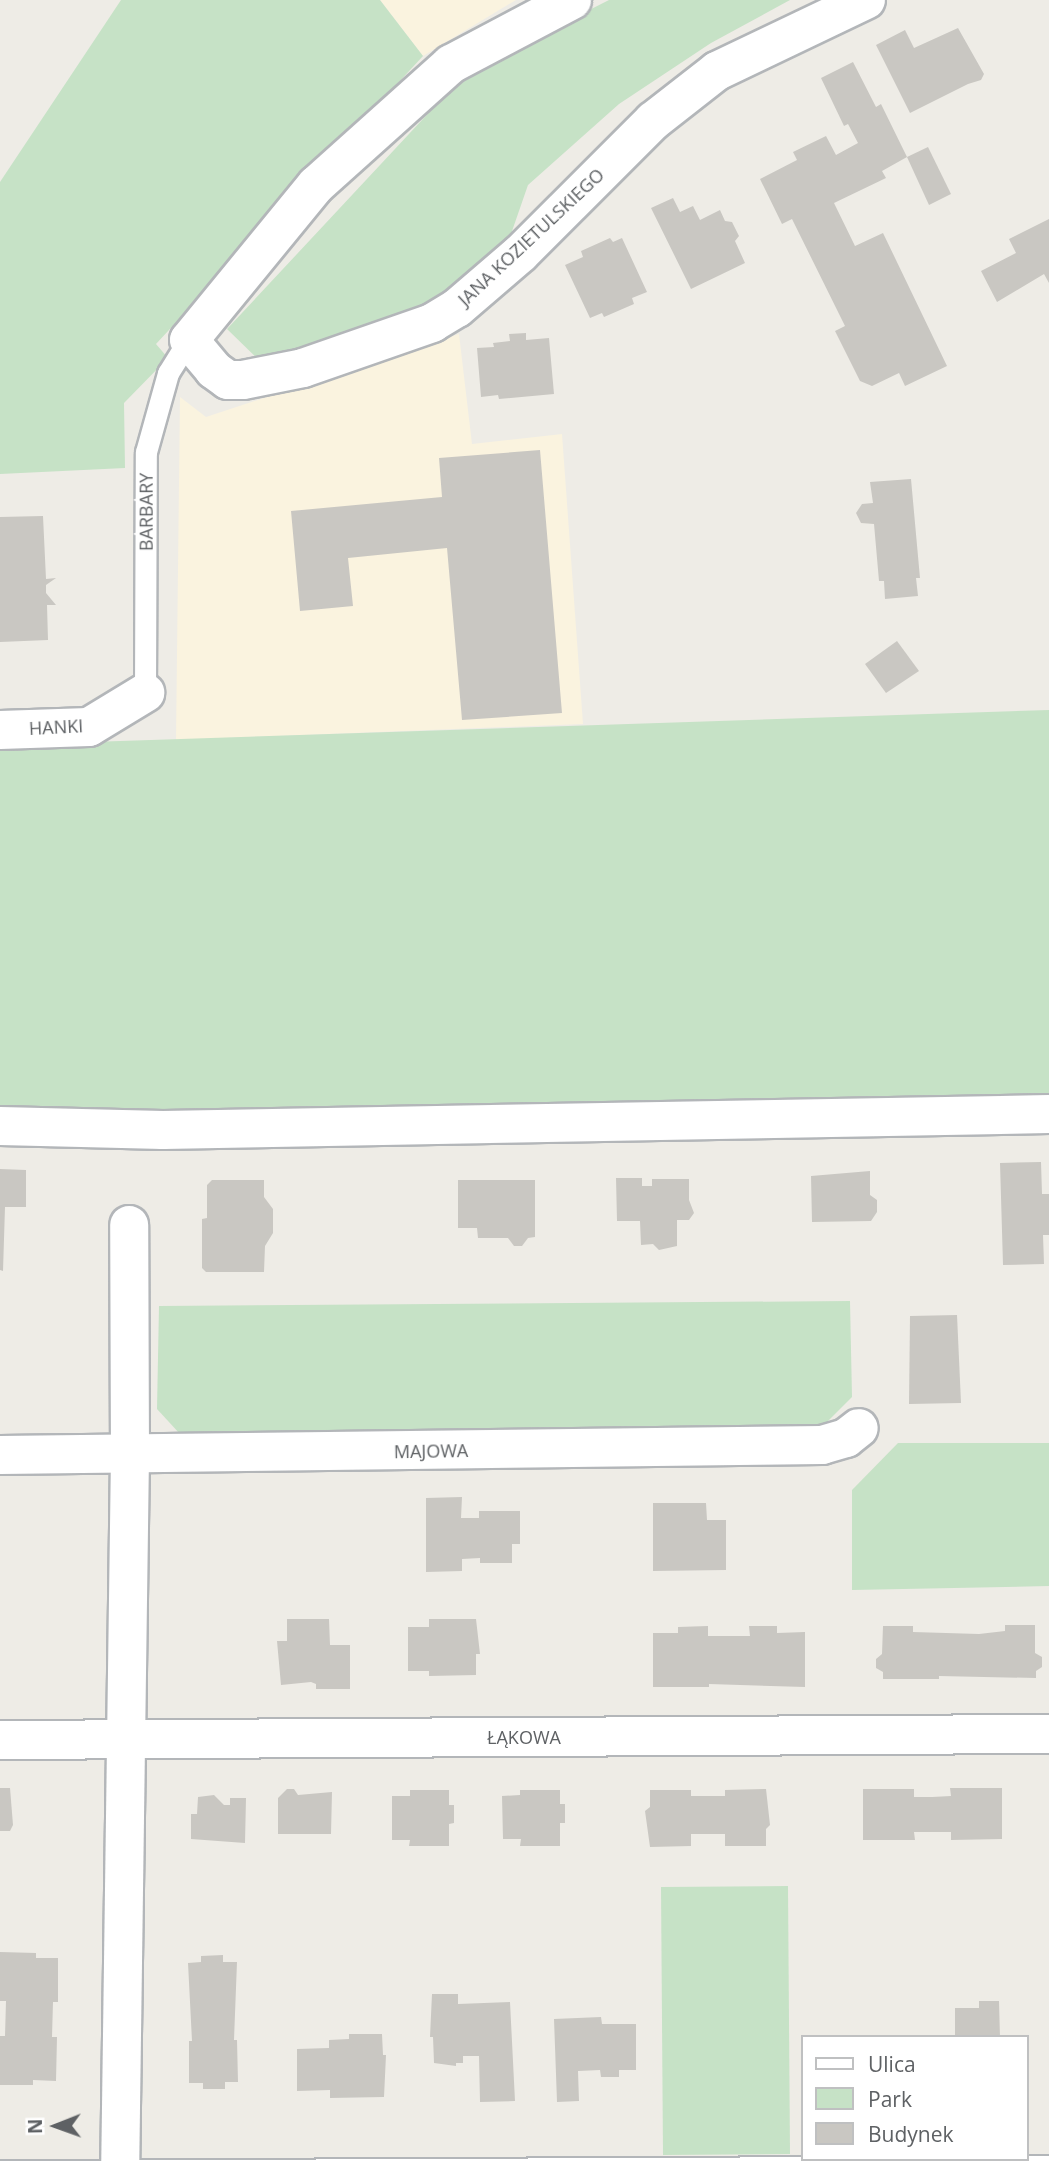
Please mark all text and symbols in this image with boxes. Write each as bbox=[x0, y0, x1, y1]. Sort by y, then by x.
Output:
street label: JANA KOZIETULSKIEGO bbox=[454, 164, 608, 310]
street label: BARBARY bbox=[135, 473, 157, 551]
street label: HANKI bbox=[28, 715, 84, 739]
street label: MAJOWA bbox=[394, 1440, 468, 1462]
street label: ŁĄKOWA bbox=[487, 1726, 561, 1748]
legend bbox=[800, 2035, 1028, 2161]
text: Ulica bbox=[868, 2050, 916, 2078]
text: Park bbox=[868, 2085, 912, 2113]
north arrow bbox=[21, 2091, 91, 2161]
text: N bbox=[22, 2118, 48, 2134]
text: Budynek bbox=[868, 2120, 954, 2148]

